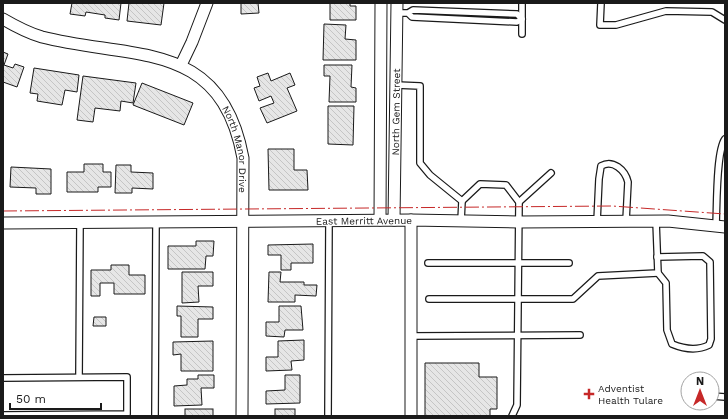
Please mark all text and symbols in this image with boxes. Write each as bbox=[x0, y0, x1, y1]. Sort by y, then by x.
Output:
street label: North Gem Street bbox=[390, 68, 402, 156]
street label: North Manor Drive bbox=[220, 104, 248, 193]
street label: East Merritt Avenue bbox=[316, 215, 412, 227]
north arrow bbox=[680, 371, 720, 411]
text: N bbox=[696, 375, 704, 388]
place label: Adventist Health Tulare bbox=[598, 383, 663, 406]
scale bar bbox=[10, 385, 101, 411]
marker: Adventist Health Tulare bbox=[583, 388, 595, 400]
text: 50 m bbox=[16, 392, 46, 406]

